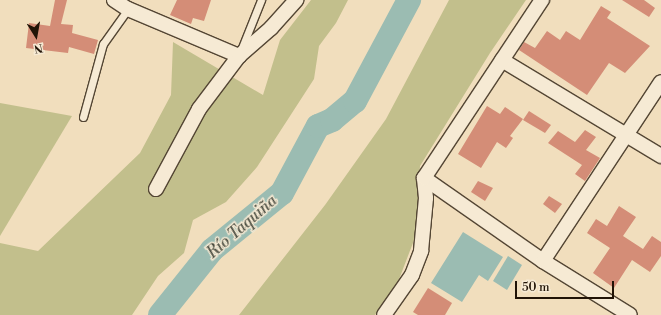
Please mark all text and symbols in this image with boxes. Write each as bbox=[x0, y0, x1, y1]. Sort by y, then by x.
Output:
north arrow bbox=[16, 16, 56, 56]
text: N bbox=[33, 40, 44, 55]
water label: Río Taquiña bbox=[203, 191, 281, 263]
scale bar bbox=[517, 273, 616, 299]
text: 50 m bbox=[522, 280, 550, 295]

